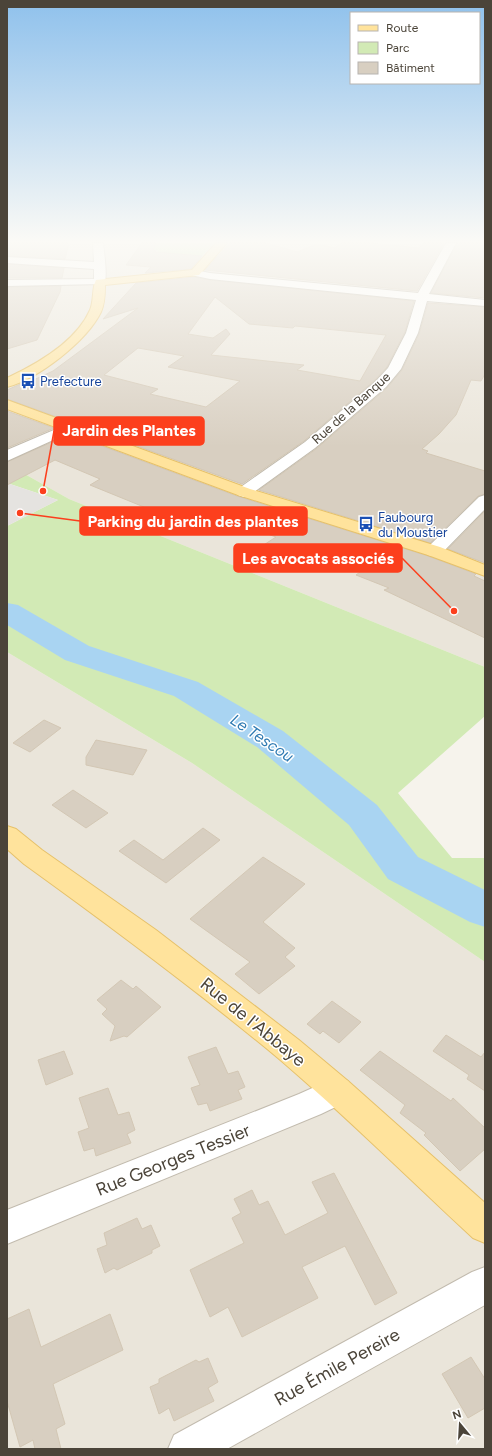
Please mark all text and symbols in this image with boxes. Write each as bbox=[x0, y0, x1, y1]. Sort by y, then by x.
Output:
legend bbox=[350, 12, 480, 84]
text: Route bbox=[386, 21, 419, 35]
text: Parc bbox=[386, 41, 410, 55]
text: Bâtiment bbox=[386, 61, 435, 75]
street label: Rue de la Banque bbox=[309, 369, 393, 447]
bus stop icon: Prefecture bbox=[19, 372, 37, 390]
place label: Prefecture bbox=[40, 374, 102, 389]
callout: Jardin des Plantes bbox=[54, 417, 204, 445]
text: Jardin des Plantes bbox=[62, 421, 196, 440]
callout: Parking du jardin des plantes bbox=[80, 507, 307, 535]
place label: Faubourg du Moustier bbox=[378, 510, 448, 540]
text: Parking du jardin des plantes bbox=[87, 512, 299, 531]
bus stop icon: Faubourg du Moustier bbox=[357, 515, 375, 533]
callout: Les avocats associés bbox=[234, 544, 402, 572]
text: Les avocats associés bbox=[242, 549, 395, 568]
water label: Le Tescou bbox=[227, 710, 297, 766]
street label: Rue de l'Abbaye bbox=[196, 973, 310, 1071]
street label: Rue Georges Tessier bbox=[93, 1119, 253, 1201]
street label: Rue Émile Pereire bbox=[270, 1323, 404, 1411]
north arrow bbox=[440, 1404, 480, 1444]
text: N bbox=[451, 1407, 463, 1422]

